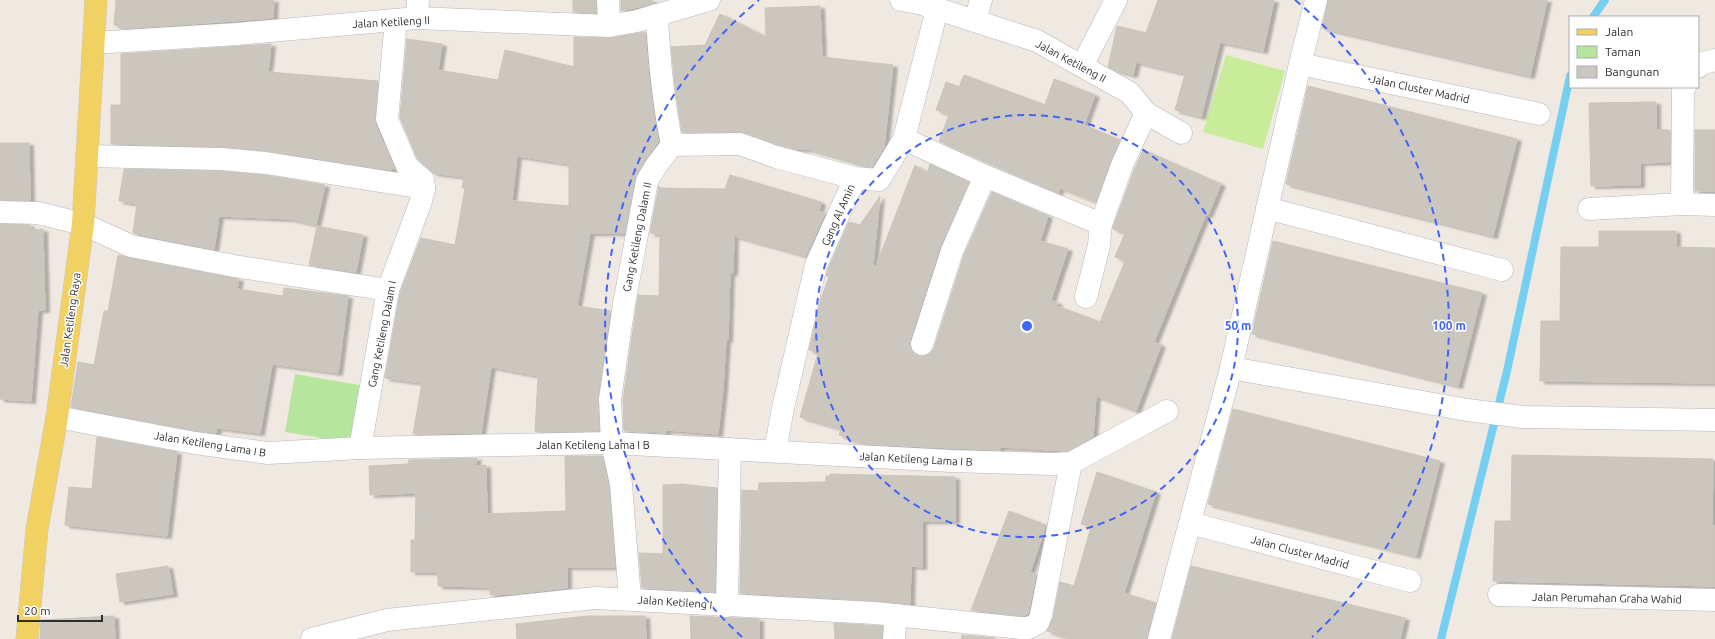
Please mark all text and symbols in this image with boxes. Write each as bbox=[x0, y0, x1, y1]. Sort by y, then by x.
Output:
street label: Jalan Ketileng II bbox=[352, 14, 430, 30]
legend bbox=[1569, 16, 1699, 88]
text: Jalan bbox=[1605, 25, 1633, 38]
street label: Jalan Ketileng II bbox=[1034, 37, 1108, 85]
text: Taman bbox=[1605, 45, 1641, 58]
text: Bangunan bbox=[1605, 65, 1659, 78]
street label: Jalan Cluster Madrid bbox=[1369, 73, 1471, 105]
street label: Gang Ketileng Dalam II bbox=[620, 181, 654, 293]
street label: Gang Al Amin bbox=[819, 182, 857, 248]
street label: Jalan Ketileng Raya bbox=[57, 272, 83, 368]
street label: Gang Ketileng Dalam I bbox=[366, 280, 398, 388]
centre of rings bbox=[1020, 319, 1034, 333]
text: 50 m bbox=[1225, 319, 1251, 332]
text: 100 m bbox=[1432, 319, 1466, 332]
street label: Jalan Ketileng Lama I B bbox=[153, 429, 267, 459]
street label: Jalan Ketileng Lama I B bbox=[536, 439, 650, 451]
street label: Jalan Ketileng Lama I B bbox=[859, 450, 973, 468]
street label: Jalan Cluster Madrid bbox=[1250, 533, 1350, 571]
street label: Jalan Perumahan Graha Wahid bbox=[1532, 591, 1682, 605]
street label: Jalan Ketileng I bbox=[637, 593, 713, 611]
scale bar bbox=[18, 597, 102, 623]
text: 20 m bbox=[24, 604, 51, 617]

